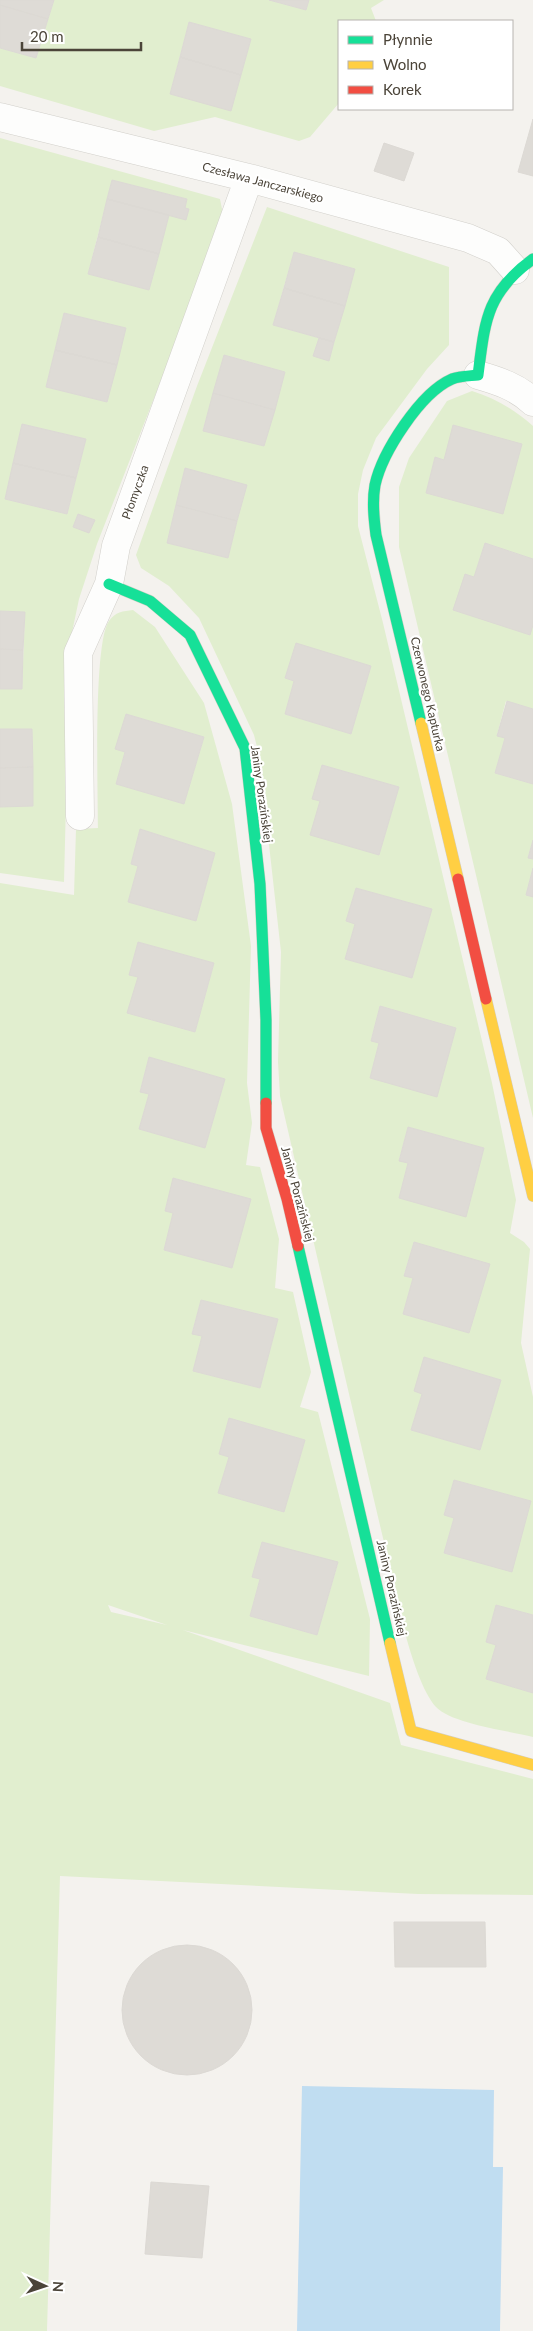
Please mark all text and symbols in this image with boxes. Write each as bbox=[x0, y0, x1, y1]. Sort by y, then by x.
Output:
scale bar bbox=[22, 20, 141, 52]
legend bbox=[338, 20, 513, 110]
text: 20 m bbox=[30, 27, 64, 45]
text: Płynnie bbox=[383, 30, 433, 48]
text: Wolno bbox=[383, 55, 427, 73]
text: Korek bbox=[383, 80, 422, 98]
street label: Czesława Janczarskiego bbox=[201, 159, 325, 205]
street label: Płomyczka bbox=[118, 463, 152, 521]
street label: Czerwonego Kapturka bbox=[408, 635, 448, 753]
street label: Janiny Porazińskiej bbox=[248, 744, 276, 844]
street label: Janiny Porazińskiej bbox=[278, 1145, 318, 1243]
street label: Janiny Porazińskiej bbox=[374, 1538, 410, 1638]
north arrow bbox=[20, 2261, 70, 2311]
text: N bbox=[50, 2281, 67, 2293]

